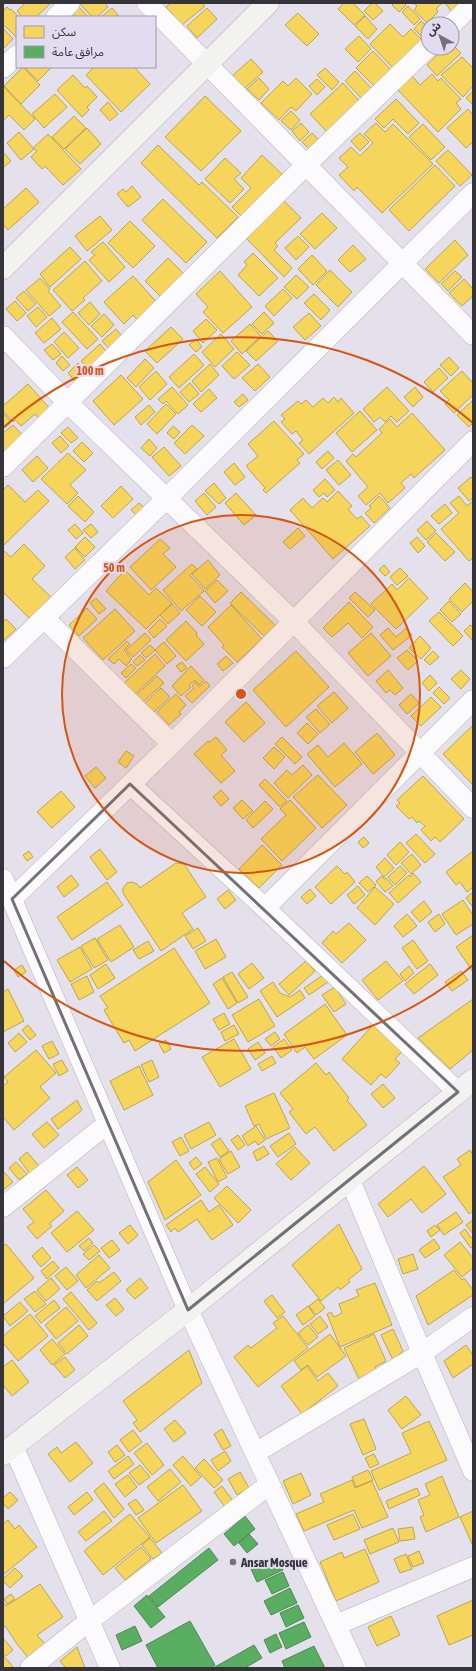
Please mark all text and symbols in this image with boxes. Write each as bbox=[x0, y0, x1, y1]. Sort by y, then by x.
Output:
legend bbox=[16, 16, 156, 68]
north arrow bbox=[420, 16, 460, 56]
text: ش bbox=[424, 19, 444, 39]
text: سكن bbox=[52, 25, 76, 39]
text: مرافق عامة bbox=[52, 45, 104, 60]
text: 100 m bbox=[76, 364, 104, 378]
text: 50 m bbox=[103, 561, 125, 575]
centre of rings bbox=[234, 687, 248, 701]
place label: Ansar Mosque bbox=[240, 1555, 308, 1570]
marker: Ansar Mosque bbox=[228, 1557, 238, 1567]

